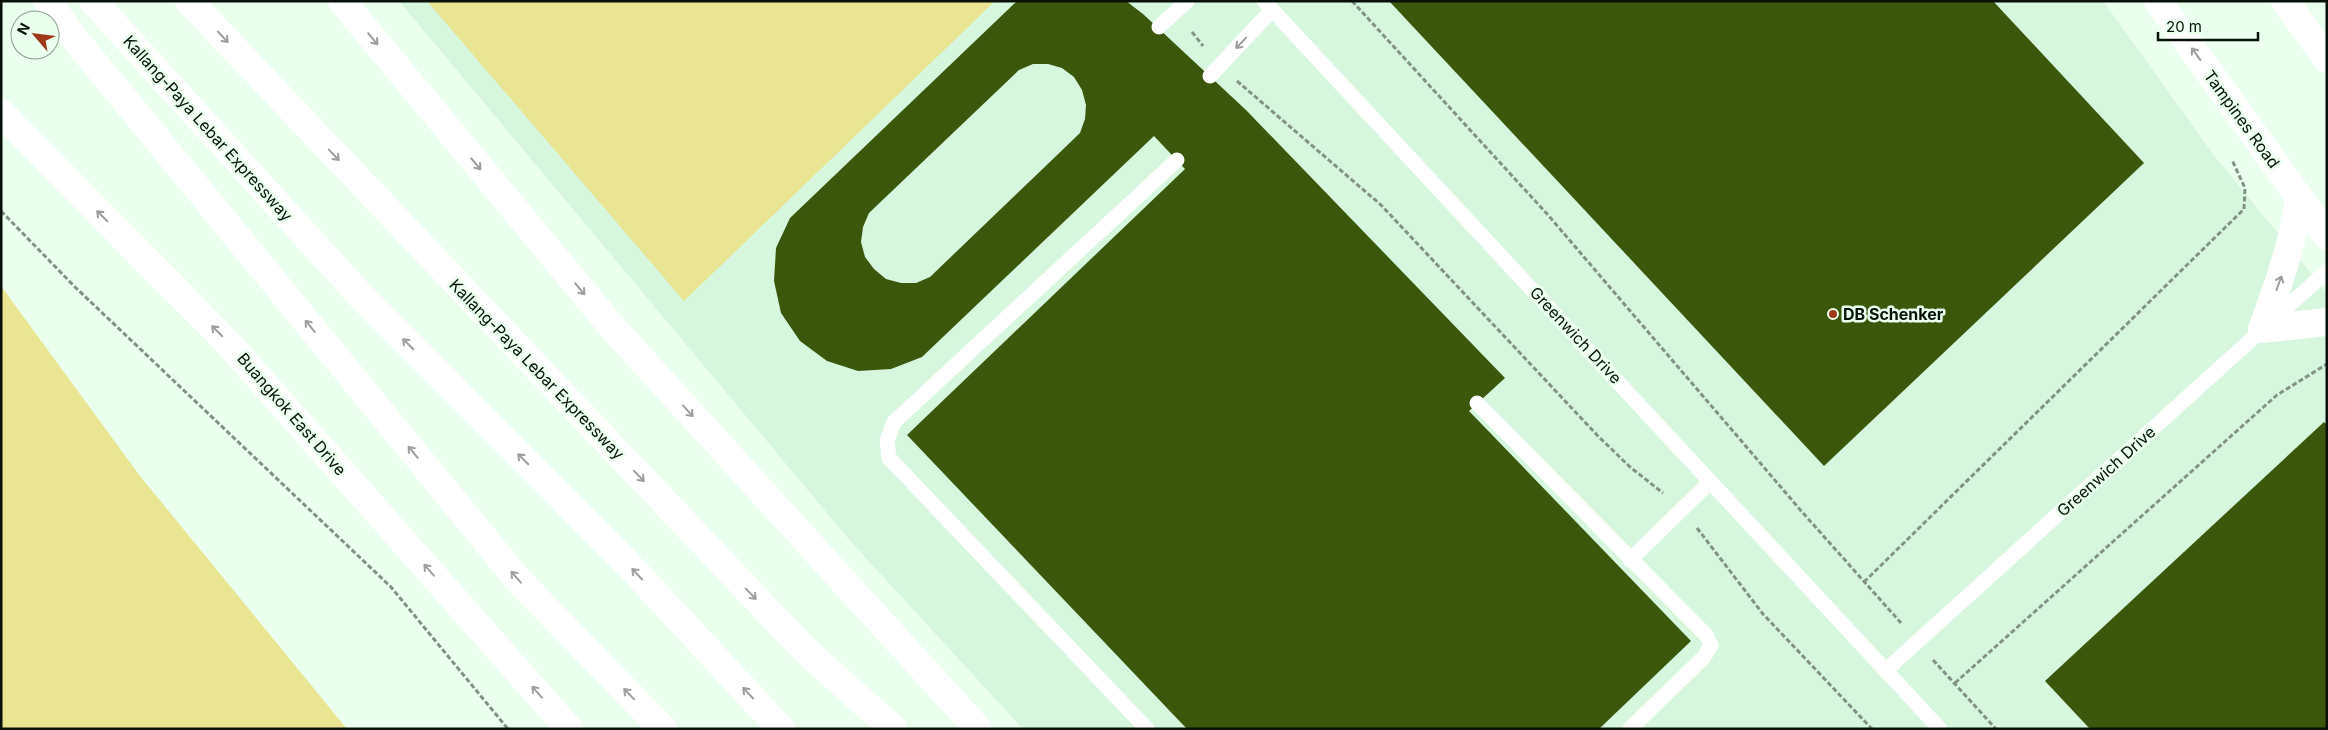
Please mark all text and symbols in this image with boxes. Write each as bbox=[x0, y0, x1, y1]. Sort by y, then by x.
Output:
north arrow bbox=[10, 10, 60, 60]
scale bar bbox=[2158, 10, 2258, 42]
text: 20 m bbox=[2166, 17, 2202, 36]
text: N bbox=[13, 20, 33, 37]
street label: Kallang-Paya Lebar Expressway bbox=[119, 31, 297, 225]
one-way arrow bbox=[217, 31, 229, 43]
one-way arrow bbox=[367, 32, 378, 45]
one-way arrow bbox=[1235, 36, 1247, 49]
one-way arrow bbox=[2191, 47, 2201, 61]
street label: Tampines Road bbox=[2200, 66, 2284, 172]
one-way arrow bbox=[328, 149, 340, 162]
one-way arrow bbox=[471, 157, 482, 170]
one-way arrow bbox=[96, 209, 108, 222]
street label: Kallang-Paya Lebar Expressway bbox=[445, 275, 629, 463]
one-way arrow bbox=[2275, 276, 2284, 291]
one-way arrow bbox=[575, 282, 586, 295]
street label: Greenwich Drive bbox=[1526, 282, 1626, 388]
place label: DB Schenker bbox=[1843, 304, 1944, 324]
marker: DB Schenker bbox=[1827, 308, 1839, 320]
one-way arrow bbox=[304, 320, 315, 333]
one-way arrow bbox=[211, 325, 223, 337]
one-way arrow bbox=[402, 337, 414, 350]
street label: Buangkok East Drive bbox=[233, 349, 351, 479]
one-way arrow bbox=[682, 404, 694, 417]
street label: Greenwich Drive bbox=[2053, 422, 2159, 520]
one-way arrow bbox=[407, 446, 418, 459]
one-way arrow bbox=[517, 452, 529, 465]
one-way arrow bbox=[633, 470, 645, 482]
one-way arrow bbox=[423, 564, 435, 577]
one-way arrow bbox=[631, 568, 643, 580]
one-way arrow bbox=[510, 571, 522, 584]
one-way arrow bbox=[745, 587, 757, 600]
one-way arrow bbox=[531, 686, 542, 699]
one-way arrow bbox=[742, 687, 754, 699]
one-way arrow bbox=[623, 688, 635, 700]

